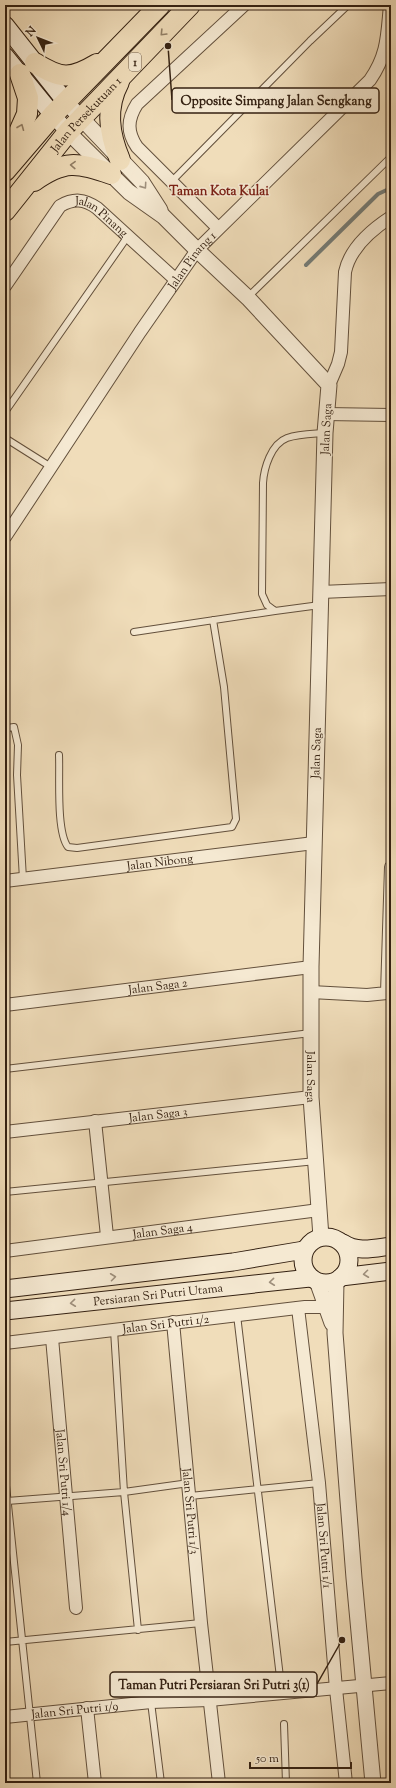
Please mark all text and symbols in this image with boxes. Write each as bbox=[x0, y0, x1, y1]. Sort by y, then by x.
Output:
north arrow bbox=[18, 18, 58, 58]
text: N bbox=[22, 23, 40, 41]
one-way arrow bbox=[160, 28, 167, 36]
road number: 1 bbox=[129, 53, 141, 71]
street label: Jalan Persekutuan 1 bbox=[46, 73, 126, 158]
callout: Opposite Simpang Jalan Sengkang bbox=[172, 88, 379, 113]
text: Opposite Simpang Jalan Sengkang bbox=[181, 93, 372, 111]
one-way arrow bbox=[16, 124, 24, 132]
one-way arrow bbox=[70, 161, 76, 170]
one-way arrow bbox=[139, 182, 147, 189]
district label: Taman Kota Kulai bbox=[169, 183, 269, 201]
street label: Jalan Pinang bbox=[74, 193, 132, 242]
street label: Jalan Pinang 1 bbox=[163, 228, 221, 294]
street label: Jalan Saga bbox=[317, 402, 337, 456]
street label: Jalan Saga bbox=[307, 727, 327, 780]
street label: Jalan Nibong bbox=[125, 850, 194, 876]
street label: Jalan Saga 2 bbox=[126, 974, 189, 1000]
street label: Jalan Saga bbox=[301, 1050, 319, 1104]
street label: Jalan Saga 3 bbox=[127, 1103, 189, 1128]
street label: Jalan Saga 4 bbox=[131, 1219, 194, 1244]
one-way arrow bbox=[363, 1270, 369, 1279]
one-way arrow bbox=[110, 1273, 116, 1282]
one-way arrow bbox=[269, 1277, 275, 1286]
street label: Persiaran Sri Putri Utama bbox=[92, 1279, 224, 1311]
one-way arrow bbox=[70, 1299, 76, 1308]
street label: Jalan Sri Putri 1/2 bbox=[121, 1311, 211, 1339]
street label: Jalan Sri Putri 1/4 bbox=[50, 1427, 76, 1517]
street label: Jalan Sri Putri 1/3 bbox=[177, 1466, 203, 1555]
street label: Jalan Sri Putri 1/1 bbox=[311, 1501, 336, 1589]
callout: Taman Putri Persiaran Sri Putri 3(1) bbox=[110, 1672, 317, 1697]
text: Taman Putri Persiaran Sri Putri 3(1) bbox=[118, 1677, 310, 1695]
street label: Jalan Sri Putri 1/9 bbox=[29, 1697, 119, 1724]
scale bar bbox=[250, 1744, 351, 1770]
text: 50 m bbox=[255, 1750, 279, 1768]

